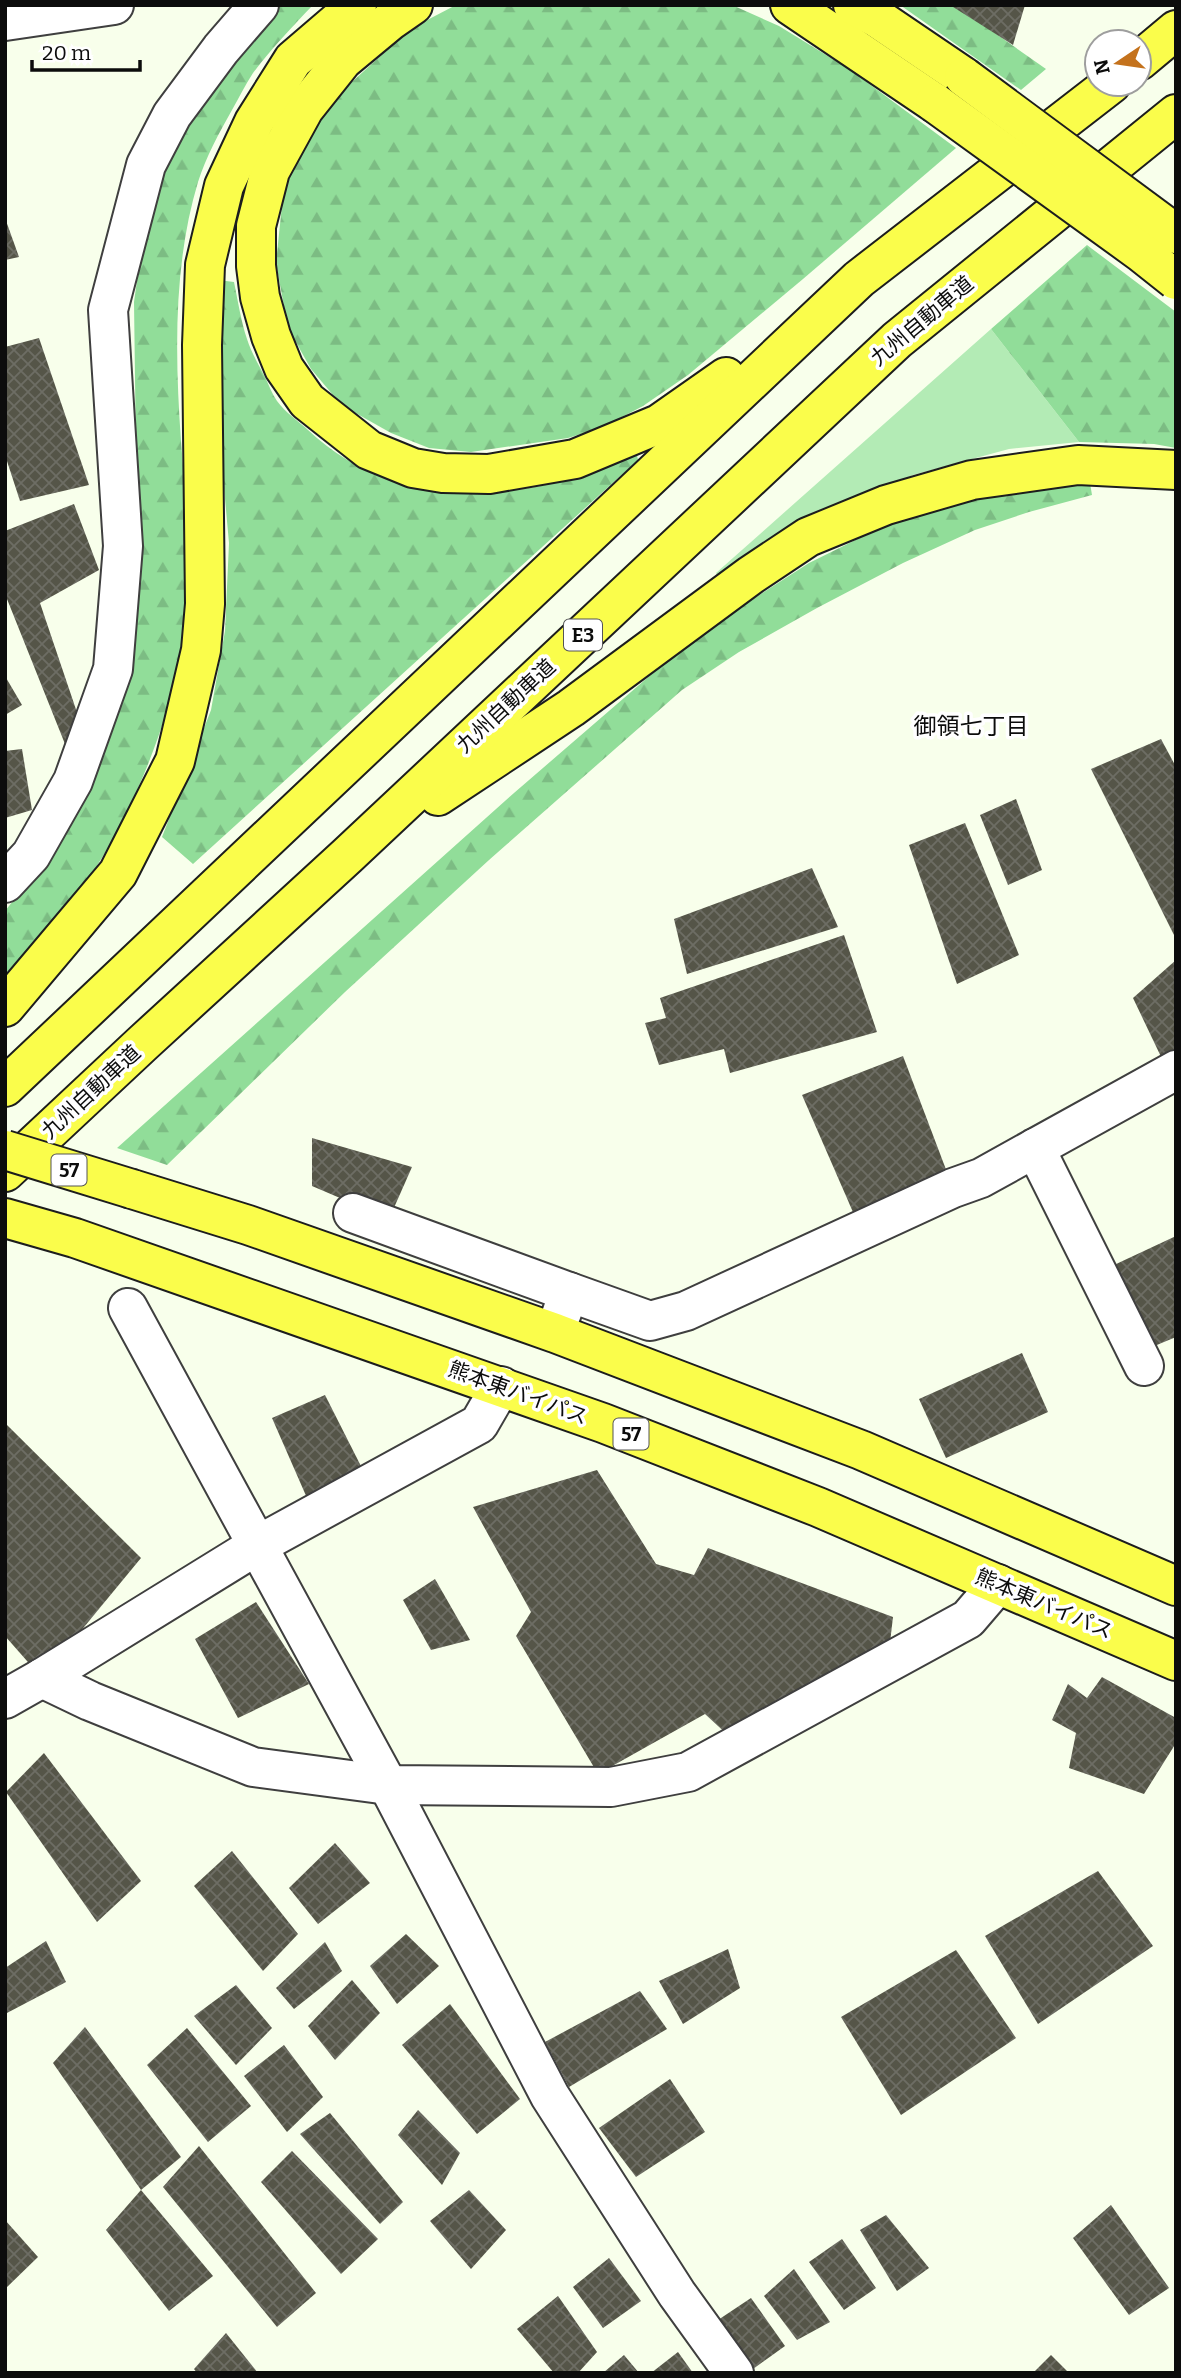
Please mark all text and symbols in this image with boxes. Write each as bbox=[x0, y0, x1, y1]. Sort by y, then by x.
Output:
scale bar bbox=[32, 28, 140, 72]
north arrow bbox=[1083, 28, 1153, 98]
text: 20 m bbox=[42, 40, 91, 66]
text: N bbox=[1089, 57, 1115, 76]
street label: 九州自動車道 bbox=[865, 271, 979, 371]
road number: E3 bbox=[564, 620, 602, 650]
street label: 九州自動車道 bbox=[451, 654, 561, 758]
district label: 御領七丁目 bbox=[914, 712, 1029, 740]
street label: 九州自動車道 bbox=[36, 1040, 146, 1144]
road number: 57 bbox=[52, 1154, 86, 1186]
street label: 熊本東バイパス bbox=[445, 1356, 591, 1430]
road number: 57 bbox=[614, 1418, 648, 1450]
street label: 熊本東バイパス bbox=[971, 1563, 1117, 1645]

